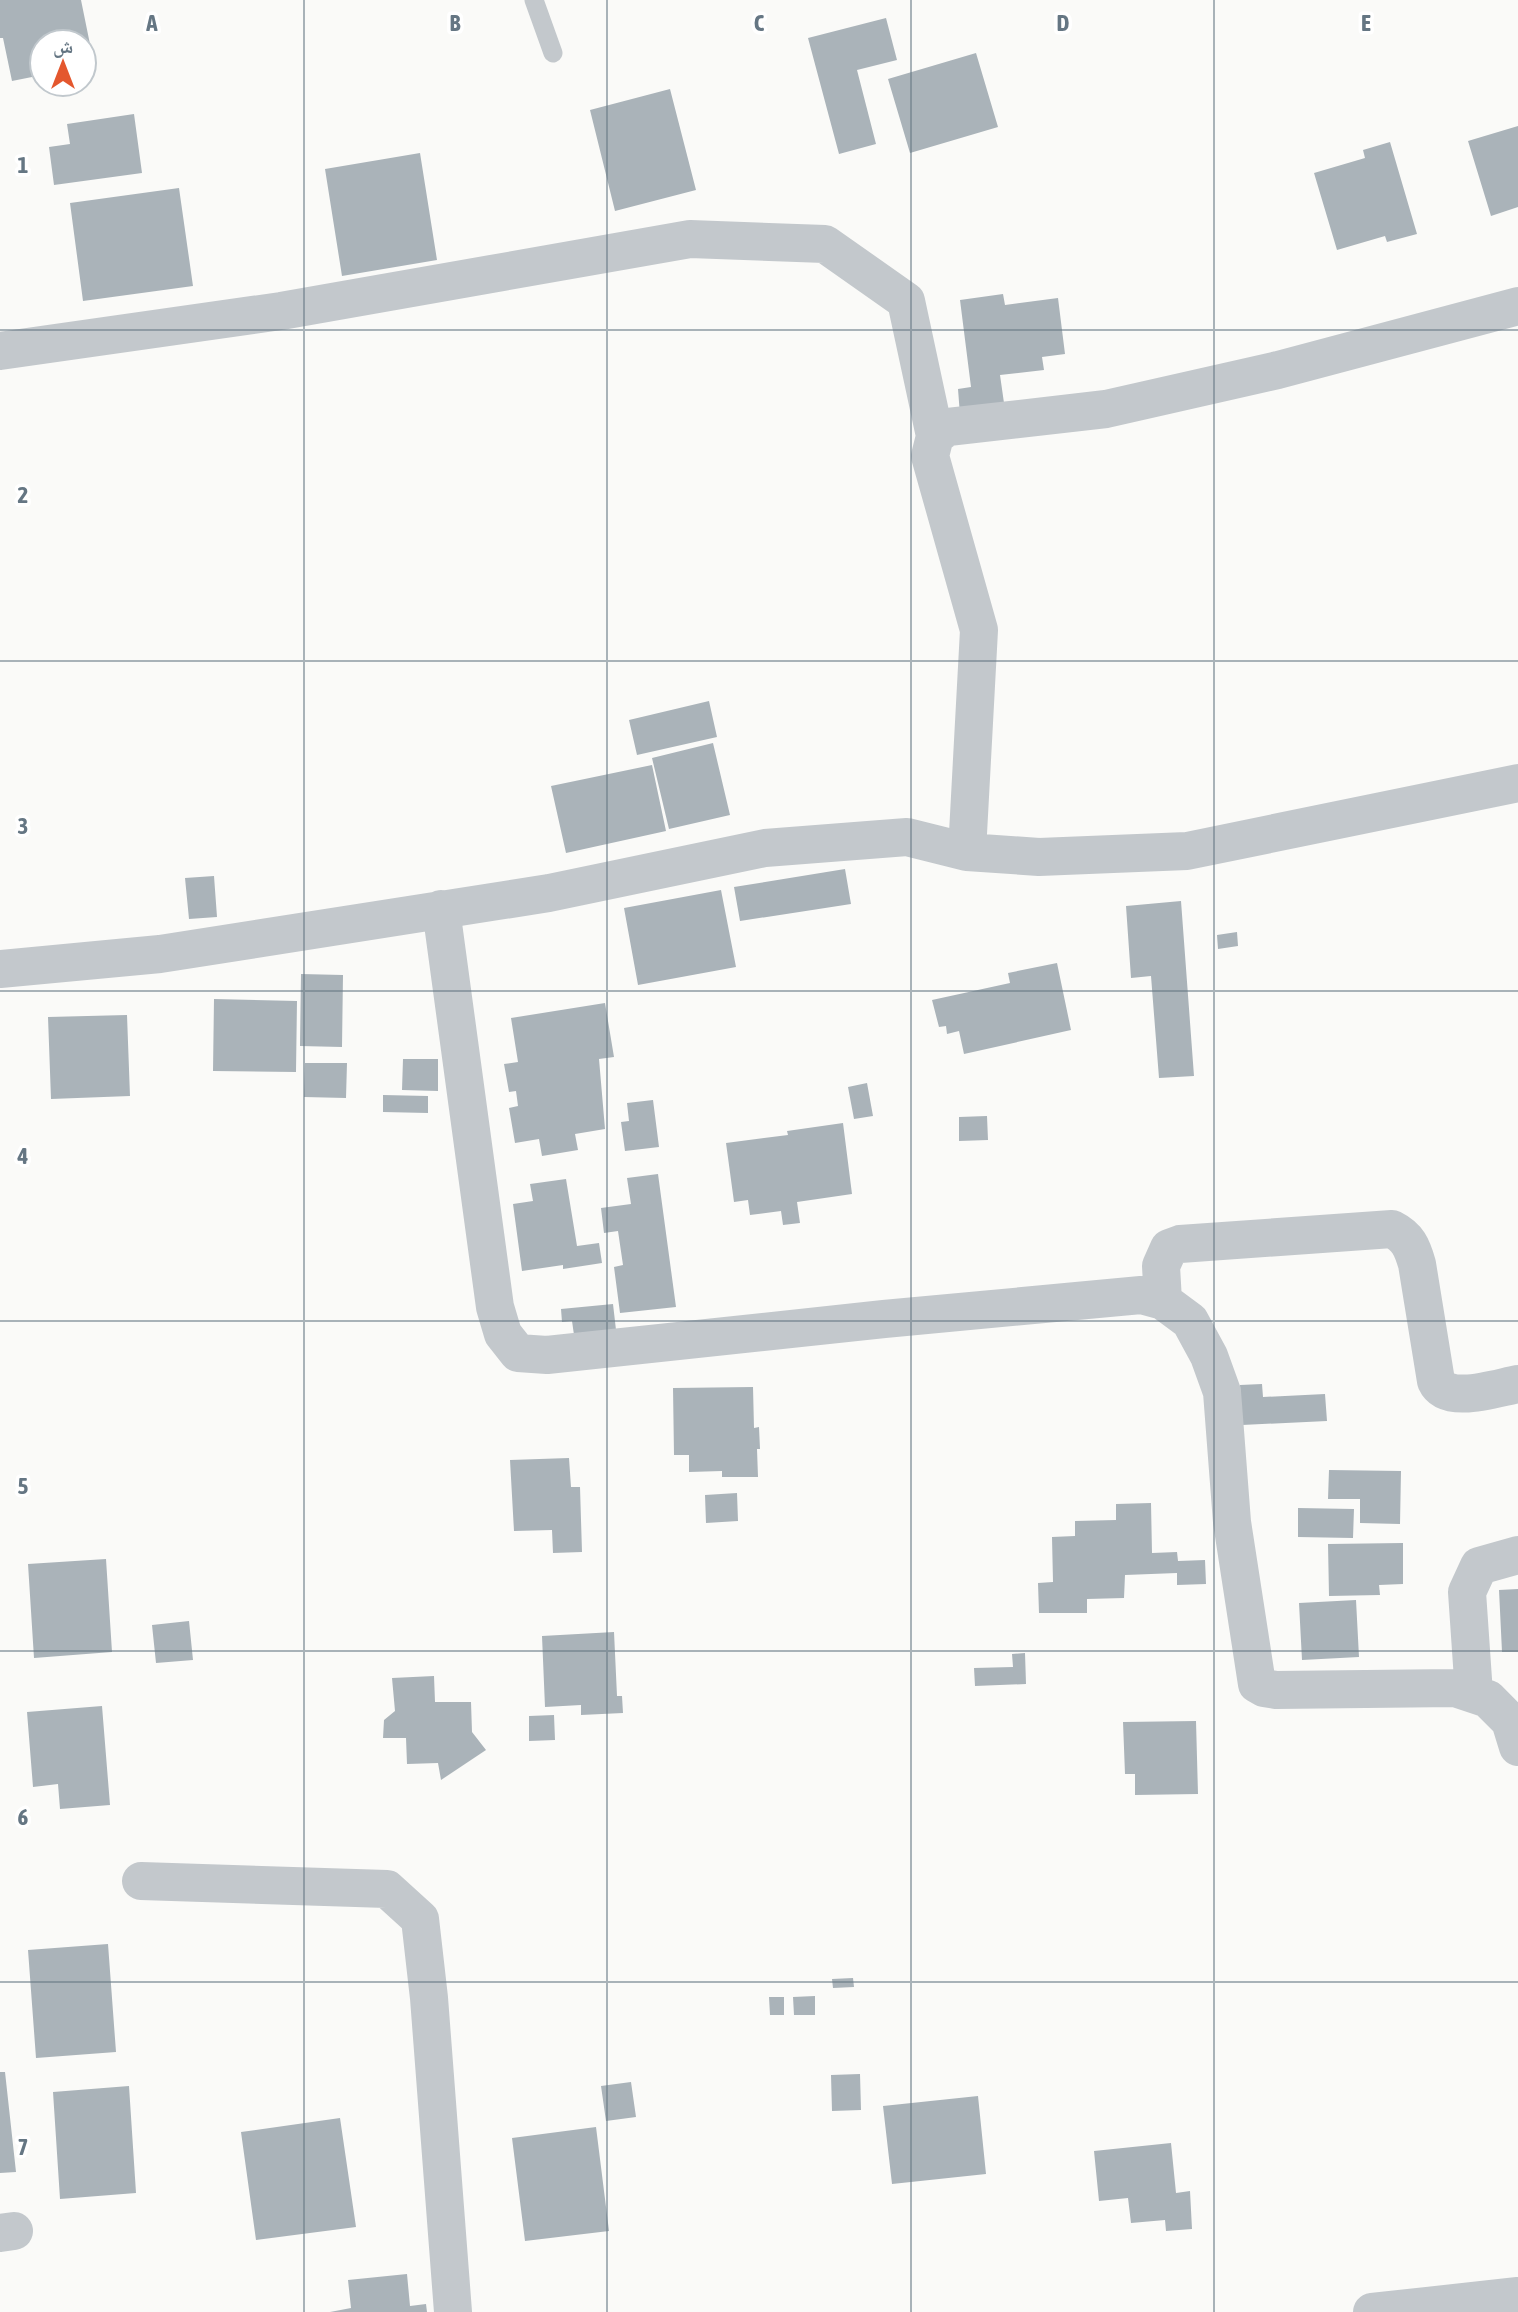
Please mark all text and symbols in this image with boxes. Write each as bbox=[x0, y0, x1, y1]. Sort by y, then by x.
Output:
text: A bbox=[145, 10, 158, 36]
text: B bbox=[450, 10, 461, 36]
text: C bbox=[754, 10, 765, 36]
text: D bbox=[1057, 10, 1070, 36]
text: E bbox=[1361, 10, 1371, 36]
north arrow bbox=[28, 28, 98, 98]
text: ش bbox=[53, 35, 73, 58]
text: 1 bbox=[18, 152, 29, 178]
text: 2 bbox=[18, 482, 28, 508]
text: 3 bbox=[18, 813, 28, 839]
text: 4 bbox=[17, 1143, 29, 1169]
text: 5 bbox=[18, 1473, 29, 1499]
text: 6 bbox=[18, 1804, 29, 1830]
text: 7 bbox=[18, 2134, 28, 2160]

